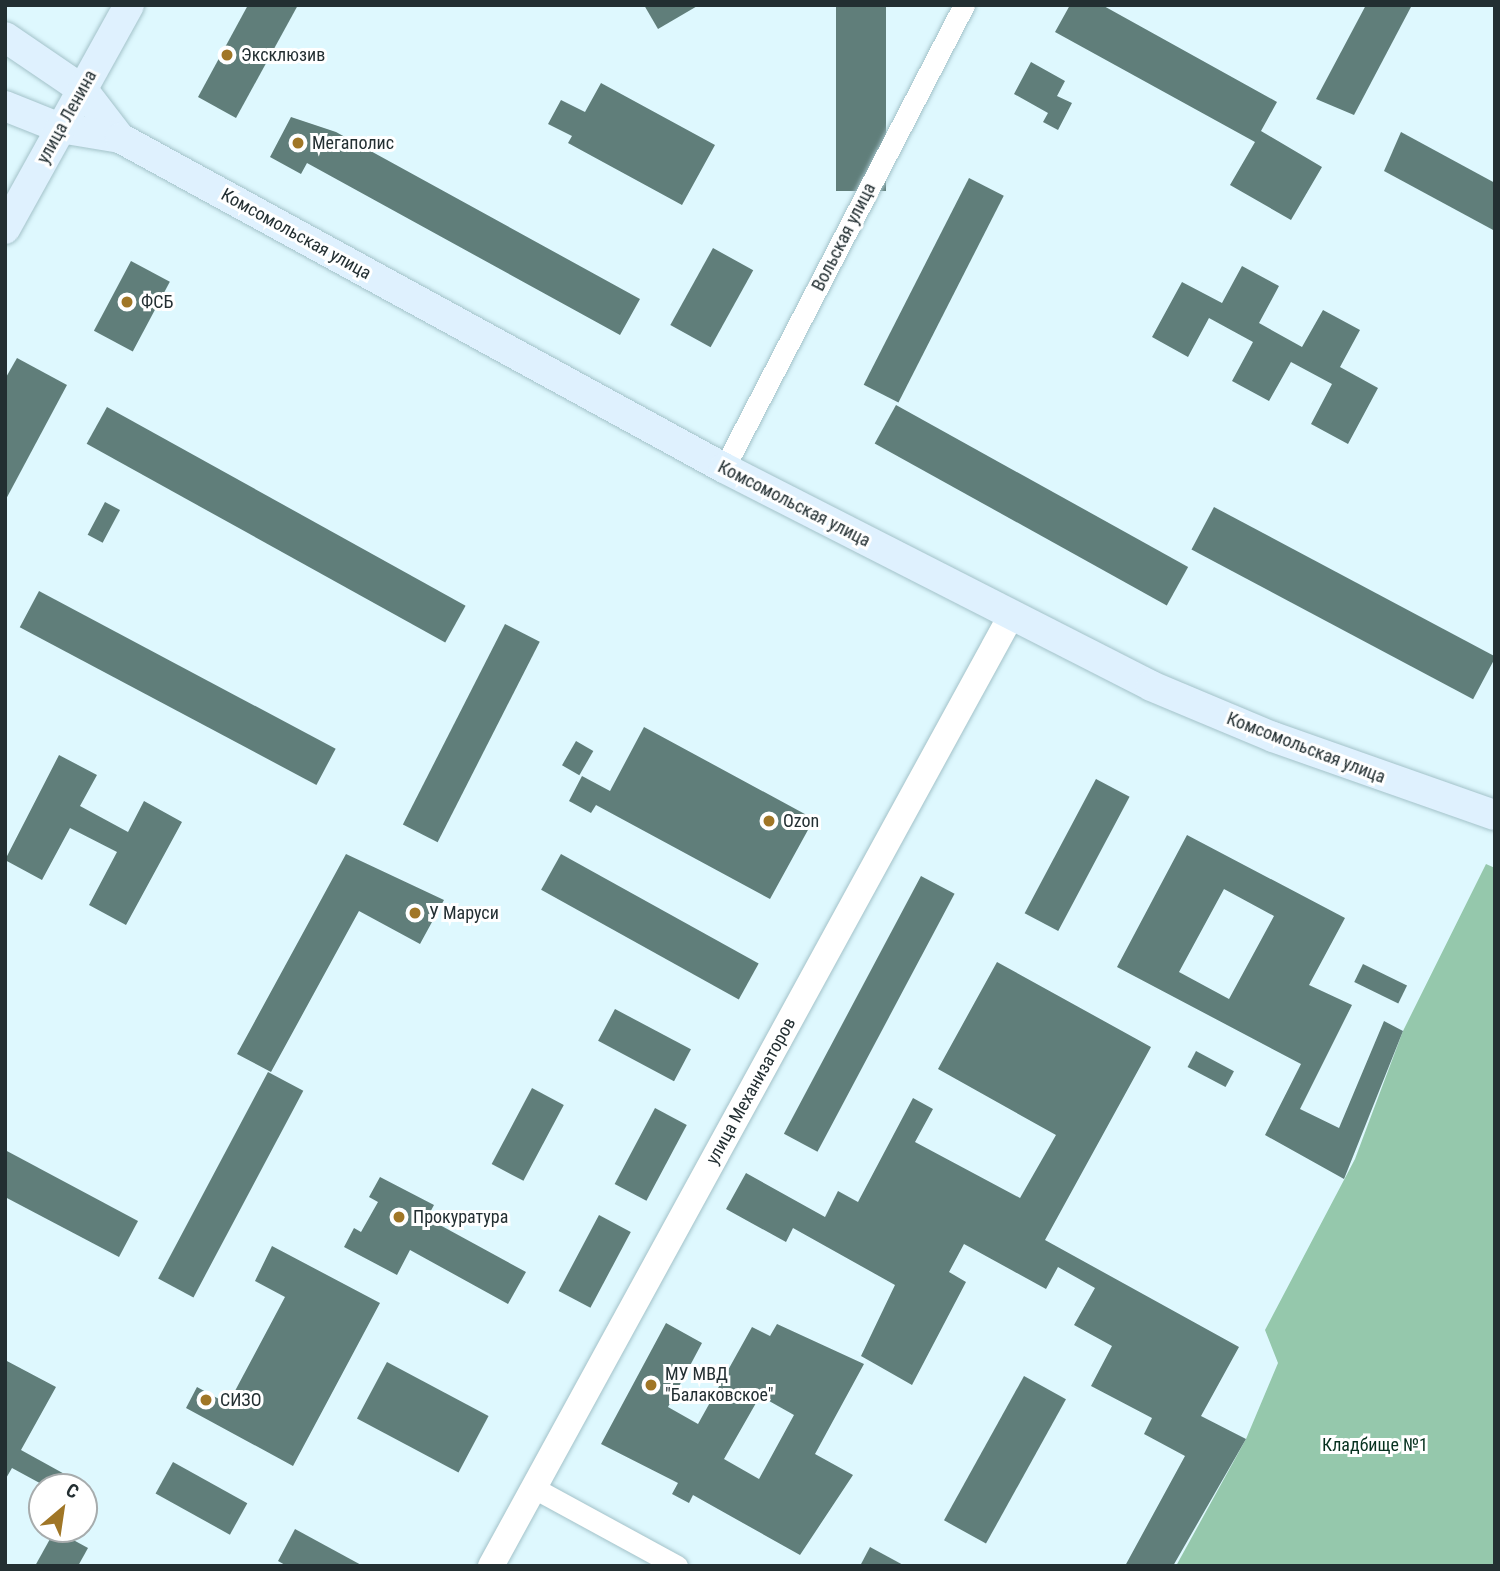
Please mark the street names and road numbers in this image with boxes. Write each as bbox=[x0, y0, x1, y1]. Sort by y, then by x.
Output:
street label: улица Ленина bbox=[33, 67, 101, 167]
street label: Вольская улица bbox=[807, 179, 881, 295]
street label: Комсомольская улица bbox=[217, 184, 375, 284]
street label: Комсомольская улица bbox=[714, 456, 874, 552]
street label: Комсомольская улица bbox=[1224, 708, 1388, 788]
street label: улица Механизаторов bbox=[702, 1014, 800, 1168]

